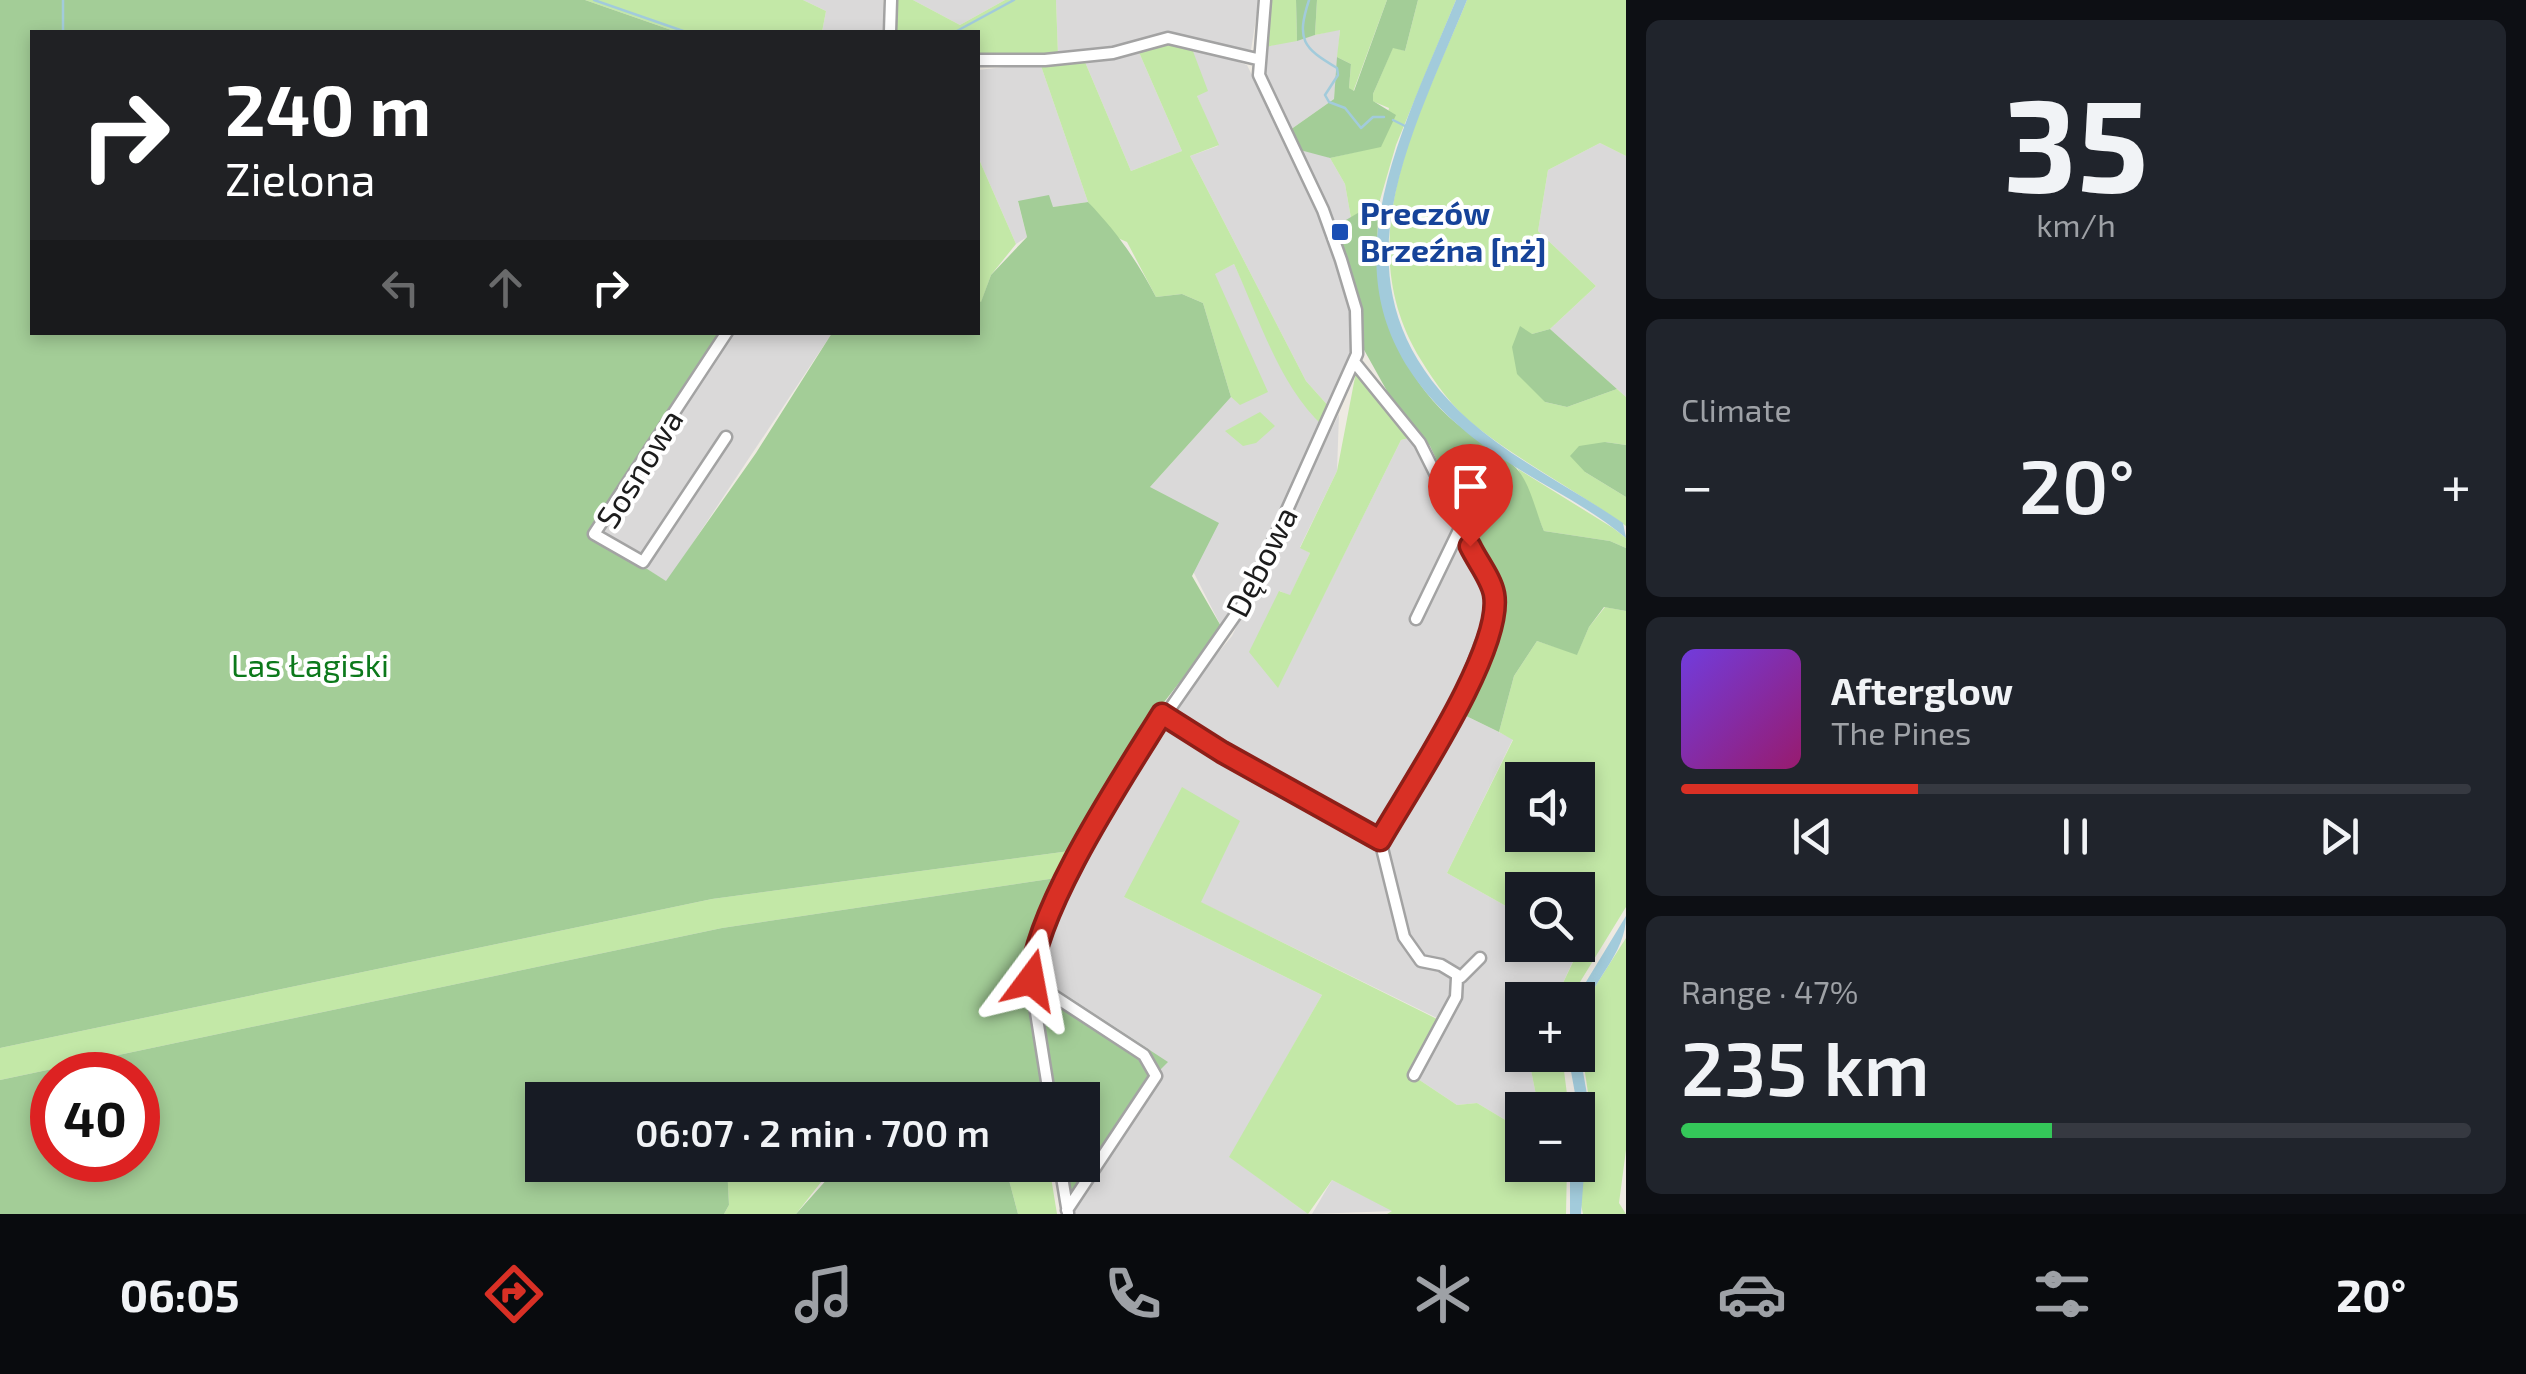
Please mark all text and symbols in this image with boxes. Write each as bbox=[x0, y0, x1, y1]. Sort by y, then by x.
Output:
text: 35 bbox=[2003, 62, 2149, 218]
text: 240 m bbox=[225, 66, 431, 150]
icon: right bbox=[60, 70, 190, 200]
text: Zielona bbox=[225, 151, 376, 205]
place label: Preczów Brzeźna [nż] bbox=[1360, 193, 1547, 268]
text: km/h bbox=[2036, 205, 2116, 243]
marker: Preczów Brzeźna [nż] bbox=[1329, 221, 1351, 243]
icon: left bbox=[373, 260, 428, 315]
icon: ahead bbox=[478, 260, 533, 315]
icon: right bbox=[583, 260, 638, 315]
text: Climate bbox=[1681, 390, 1792, 428]
street label: Sosnowa bbox=[587, 402, 690, 534]
text: 20° bbox=[2019, 439, 2135, 529]
pin bbox=[1428, 444, 1513, 547]
text: − bbox=[1681, 451, 1713, 517]
text: + bbox=[2441, 451, 2471, 517]
icon: arrive bbox=[1443, 459, 1498, 514]
street label: Dębowa bbox=[1216, 500, 1304, 623]
park label: Las Łagiski bbox=[231, 645, 389, 683]
text: Afterglow bbox=[1831, 667, 2013, 713]
text: The Pines bbox=[1831, 713, 1971, 751]
map controls bbox=[1505, 762, 1595, 1182]
button: sound bbox=[1505, 762, 1595, 852]
icon: previous bbox=[1785, 809, 1840, 864]
icon: pause bbox=[2048, 809, 2103, 864]
icon: next bbox=[2312, 809, 2367, 864]
button: search bbox=[1505, 872, 1595, 962]
position arrow bbox=[979, 928, 1083, 1032]
text: Range · 47% bbox=[1681, 972, 1858, 1010]
button: + bbox=[1505, 982, 1595, 1072]
text: 235 km bbox=[1681, 1021, 1930, 1111]
speed limit sign: 40 bbox=[30, 1052, 160, 1182]
button: − bbox=[1505, 1092, 1595, 1182]
text: 06:07 · 2 min · 700 m bbox=[635, 1109, 990, 1155]
icon: directions bbox=[479, 1259, 549, 1329]
icon: music bbox=[789, 1259, 859, 1329]
icon: phone bbox=[1098, 1259, 1168, 1329]
icon: climate bbox=[1408, 1259, 1478, 1329]
icon: car bbox=[1717, 1259, 1787, 1329]
icon: filters bbox=[2027, 1259, 2097, 1329]
text: 06:05 bbox=[120, 1267, 240, 1321]
text: 20° bbox=[2336, 1267, 2406, 1321]

